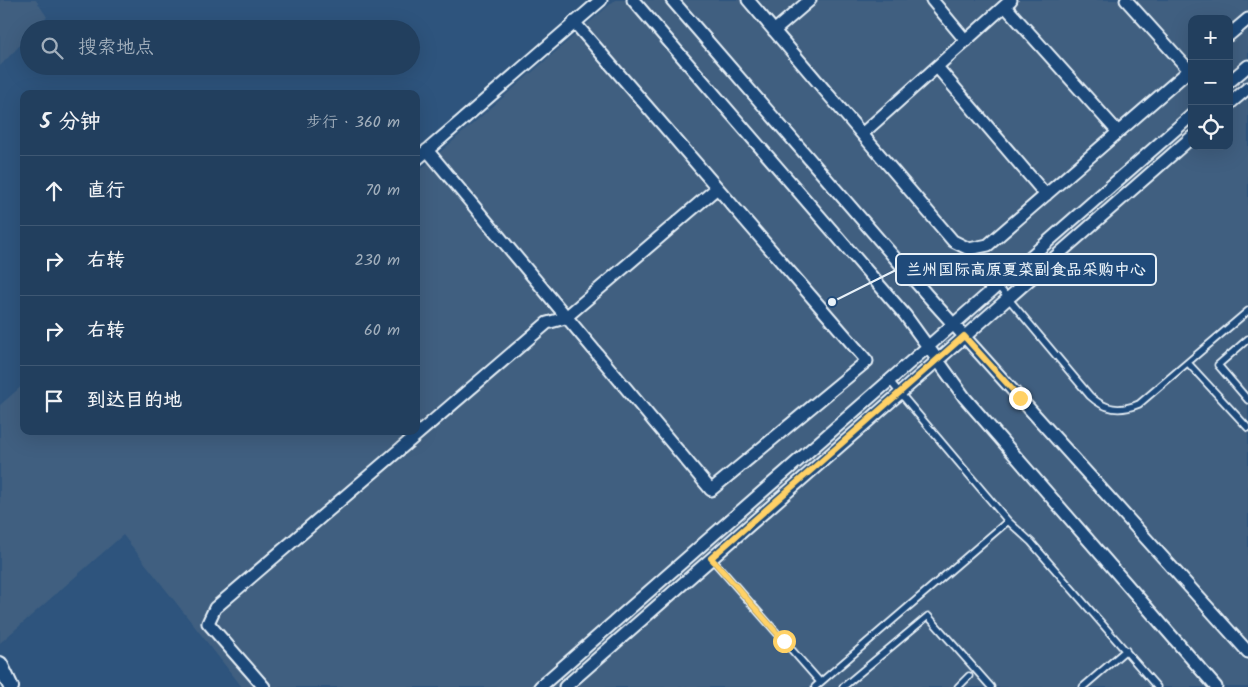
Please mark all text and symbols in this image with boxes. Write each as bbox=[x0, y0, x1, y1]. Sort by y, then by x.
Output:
map controls bbox=[1188, 15, 1233, 150]
button: + bbox=[1188, 15, 1233, 60]
search box bbox=[20, 20, 420, 75]
text: 搜索地点 bbox=[78, 33, 154, 63]
icon: search bbox=[38, 34, 66, 62]
button: − bbox=[1188, 60, 1233, 105]
button: locate bbox=[1188, 105, 1233, 150]
text: 5 分钟 bbox=[40, 106, 101, 139]
text: 步行 · 360 m bbox=[306, 110, 400, 135]
text: 直行 bbox=[87, 176, 125, 206]
icon: ahead bbox=[40, 177, 68, 205]
text: 70 m bbox=[365, 178, 400, 203]
text: 右转 bbox=[87, 246, 125, 276]
icon: right bbox=[40, 247, 68, 275]
text: 230 m bbox=[354, 248, 400, 273]
callout: 兰州国际高原夏菜副食品采购中心 bbox=[896, 254, 1156, 285]
text: 兰州国际高原夏菜副食品采购中心 bbox=[906, 258, 1146, 283]
text: 右转 bbox=[87, 316, 125, 346]
icon: right bbox=[40, 317, 68, 345]
text: 60 m bbox=[364, 318, 400, 343]
text: 到达目的地 bbox=[87, 386, 182, 416]
icon: arrive bbox=[40, 387, 68, 415]
route end bbox=[1009, 387, 1032, 410]
route start bbox=[773, 630, 796, 653]

